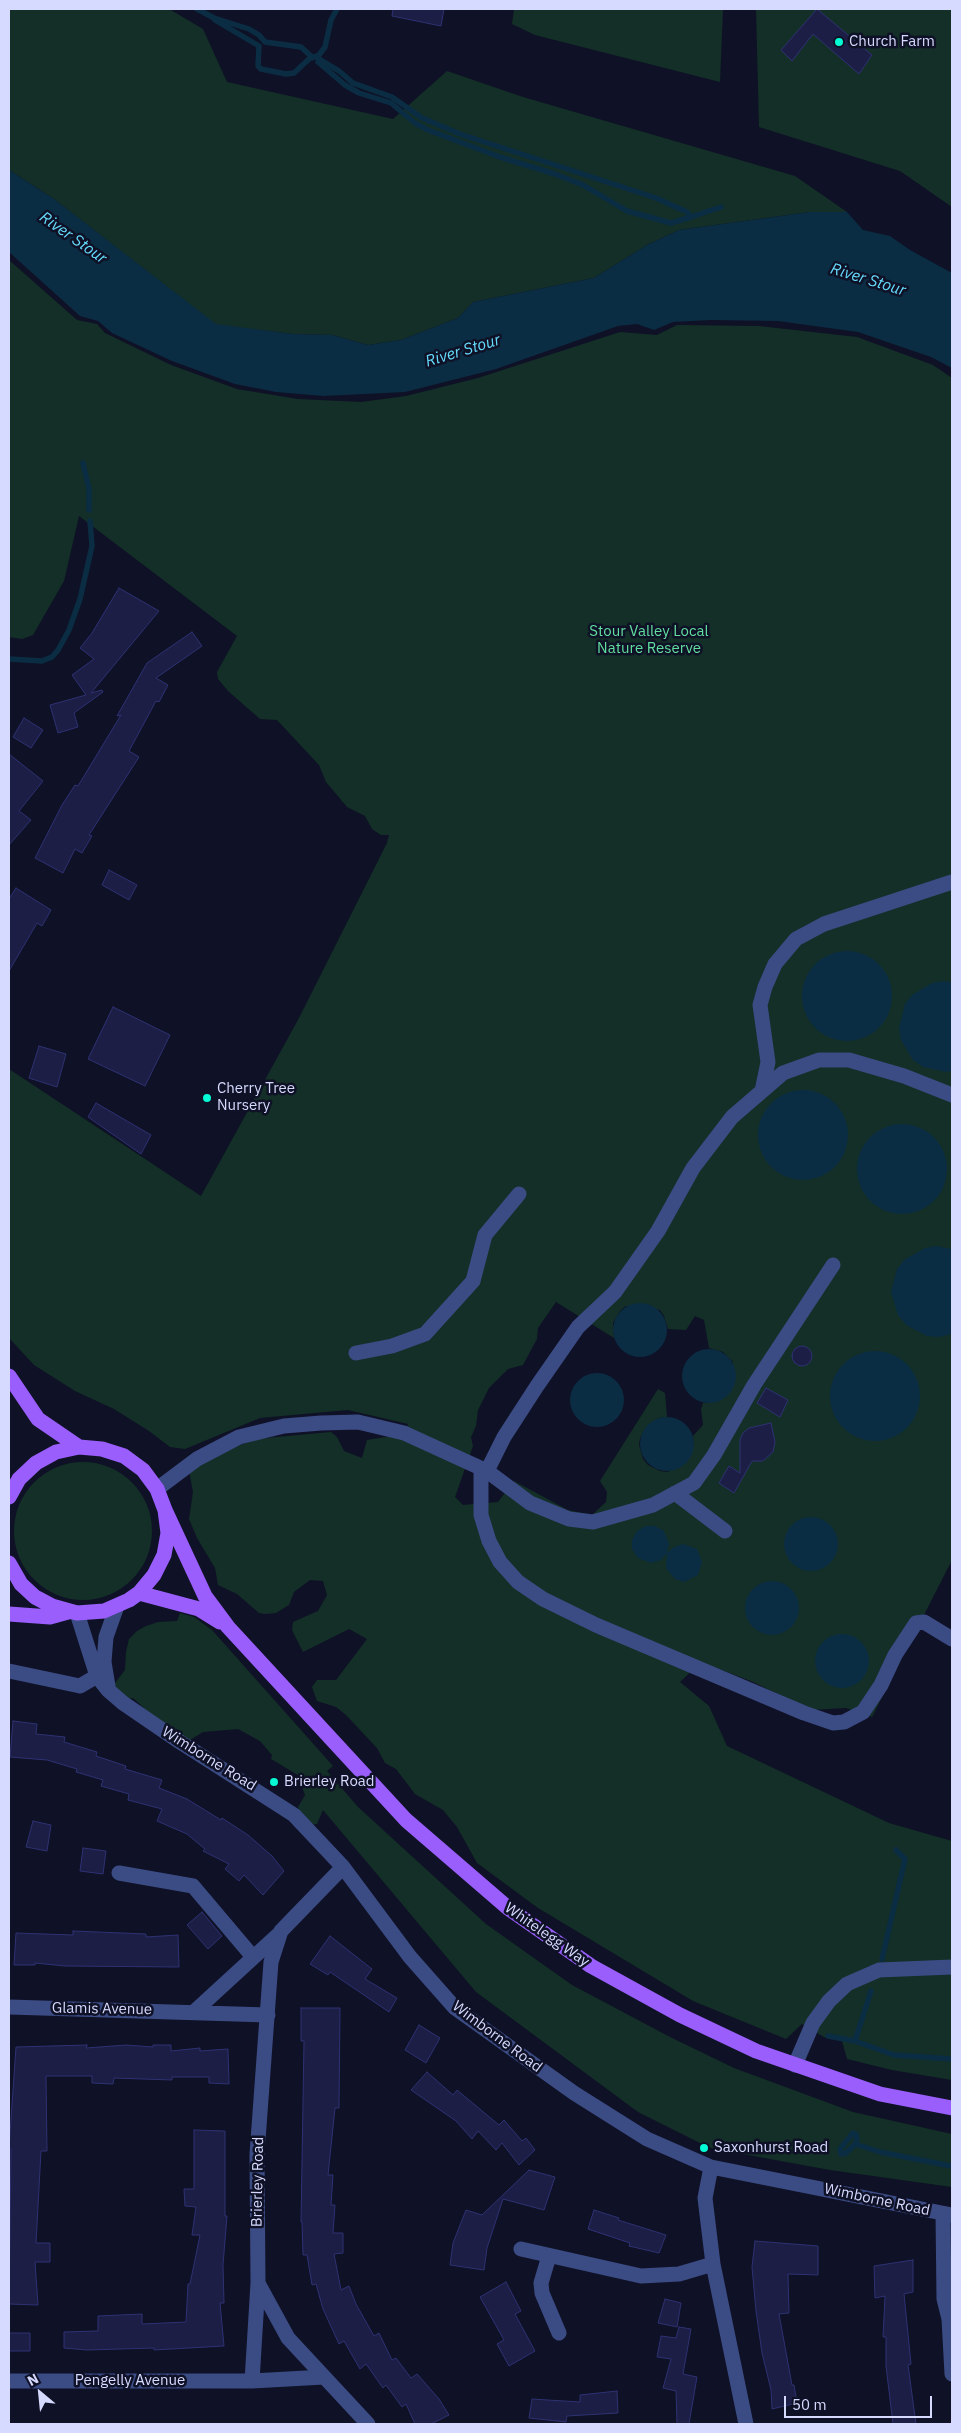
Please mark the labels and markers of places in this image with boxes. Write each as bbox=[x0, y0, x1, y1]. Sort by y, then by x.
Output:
place label: Church Farm bbox=[849, 33, 935, 51]
marker: Church Farm bbox=[833, 36, 845, 48]
place label: Cherry Tree Nursery bbox=[217, 1080, 295, 1115]
marker: Cherry Tree Nursery bbox=[201, 1092, 213, 1104]
place label: Brierley Road bbox=[284, 1773, 375, 1791]
marker: Brierley Road bbox=[268, 1776, 280, 1788]
place label: Saxonhurst Road bbox=[714, 2139, 828, 2157]
marker: Saxonhurst Road bbox=[698, 2142, 710, 2154]

